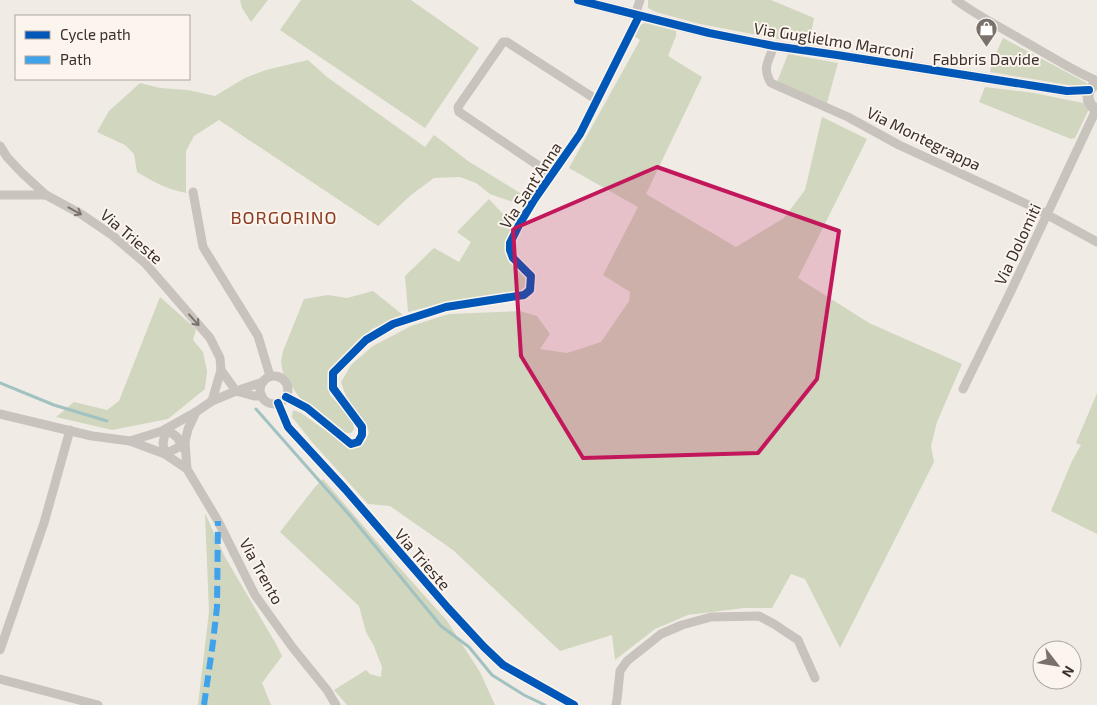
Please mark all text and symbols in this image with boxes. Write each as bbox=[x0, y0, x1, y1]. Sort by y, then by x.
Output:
legend bbox=[15, 15, 190, 80]
shop icon: Fabbris Davide bbox=[974, 17, 998, 48]
street label: Via Guglielmo Marconi bbox=[753, 18, 915, 62]
text: Cycle path bbox=[60, 25, 131, 43]
place label: Fabbris Davide bbox=[933, 49, 1039, 68]
text: Path bbox=[60, 50, 91, 68]
street label: Via Montegrappa bbox=[864, 102, 984, 174]
street label: Via Sant'Anna bbox=[495, 138, 565, 232]
street label: Via Dolomiti bbox=[990, 200, 1044, 288]
street label: Via Trieste bbox=[97, 205, 167, 267]
one-way arrow bbox=[68, 206, 83, 216]
district label: BORGORINO bbox=[230, 206, 338, 228]
one-way arrow bbox=[188, 314, 200, 327]
street label: Via Trieste bbox=[391, 524, 455, 594]
street label: Via Trento bbox=[236, 535, 288, 607]
north arrow bbox=[1032, 640, 1082, 690]
text: N bbox=[1059, 663, 1078, 681]

